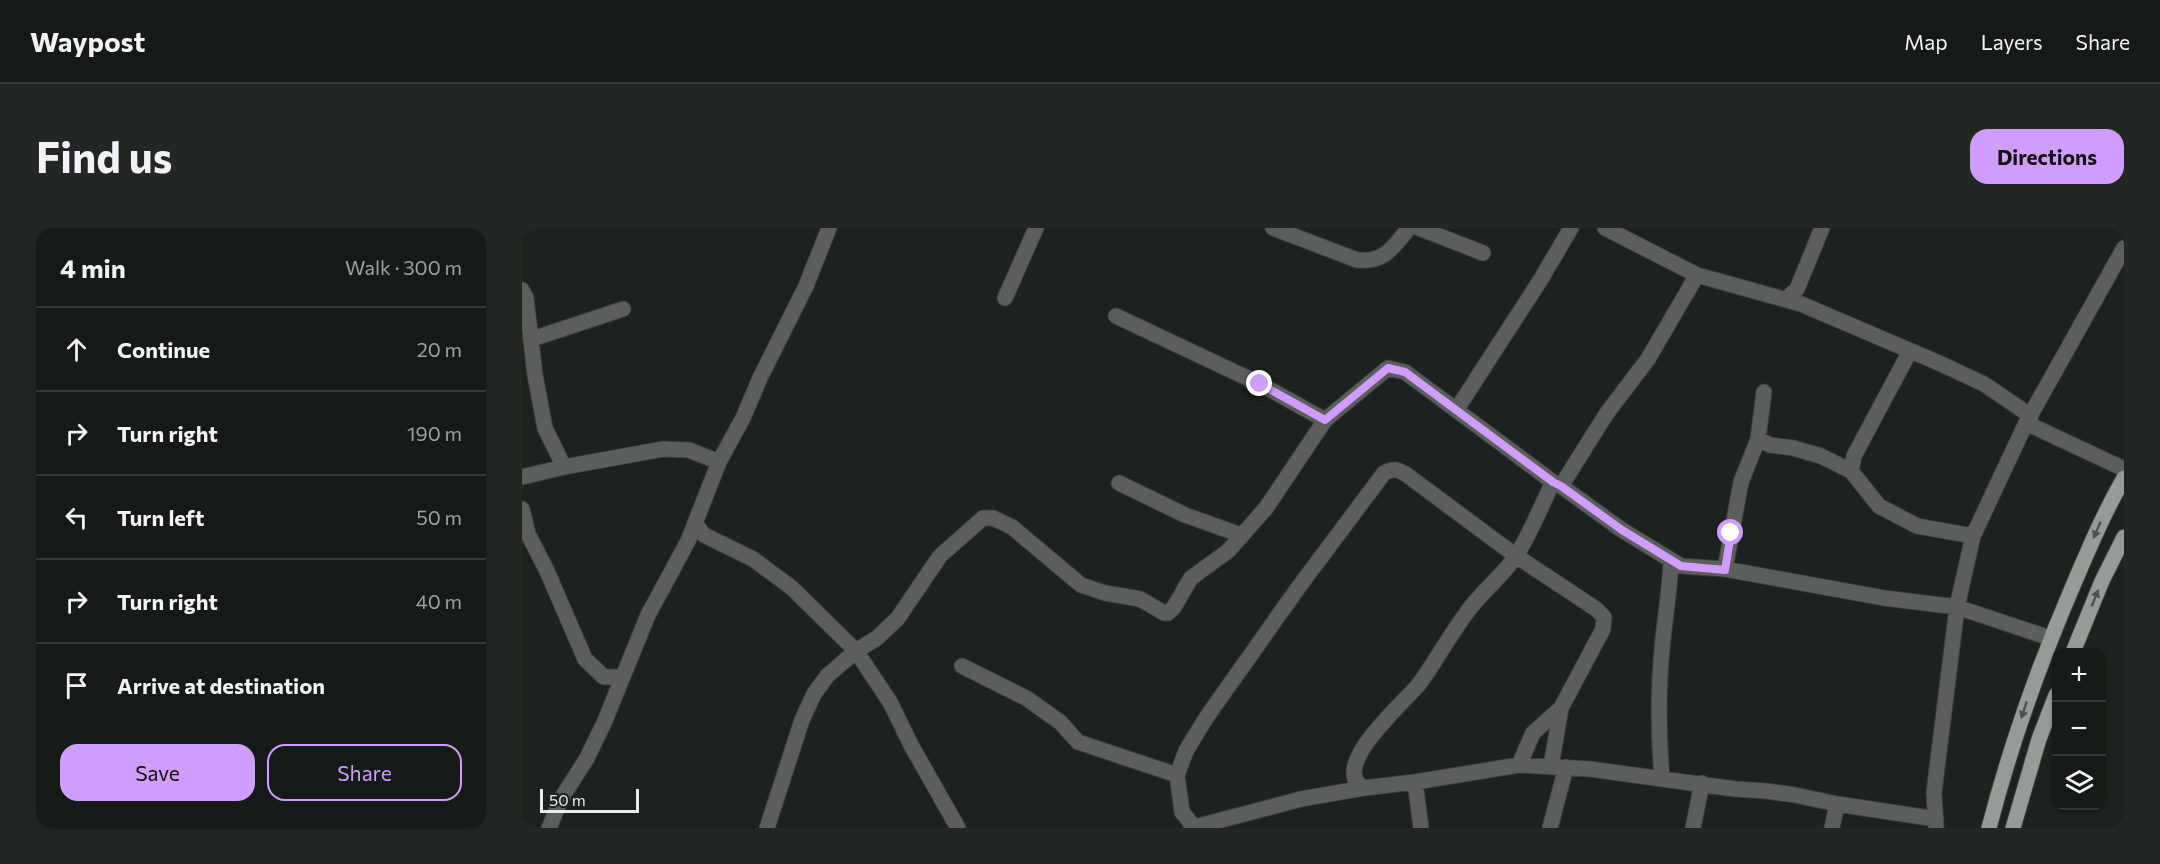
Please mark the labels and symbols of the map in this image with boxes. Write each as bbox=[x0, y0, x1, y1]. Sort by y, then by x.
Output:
route end bbox=[1246, 370, 1272, 396]
route start bbox=[1717, 519, 1743, 545]
one-way arrow bbox=[2093, 521, 2102, 538]
one-way arrow bbox=[2091, 589, 2100, 607]
one-way arrow bbox=[2019, 701, 2028, 719]
scale bar bbox=[540, 786, 639, 814]

